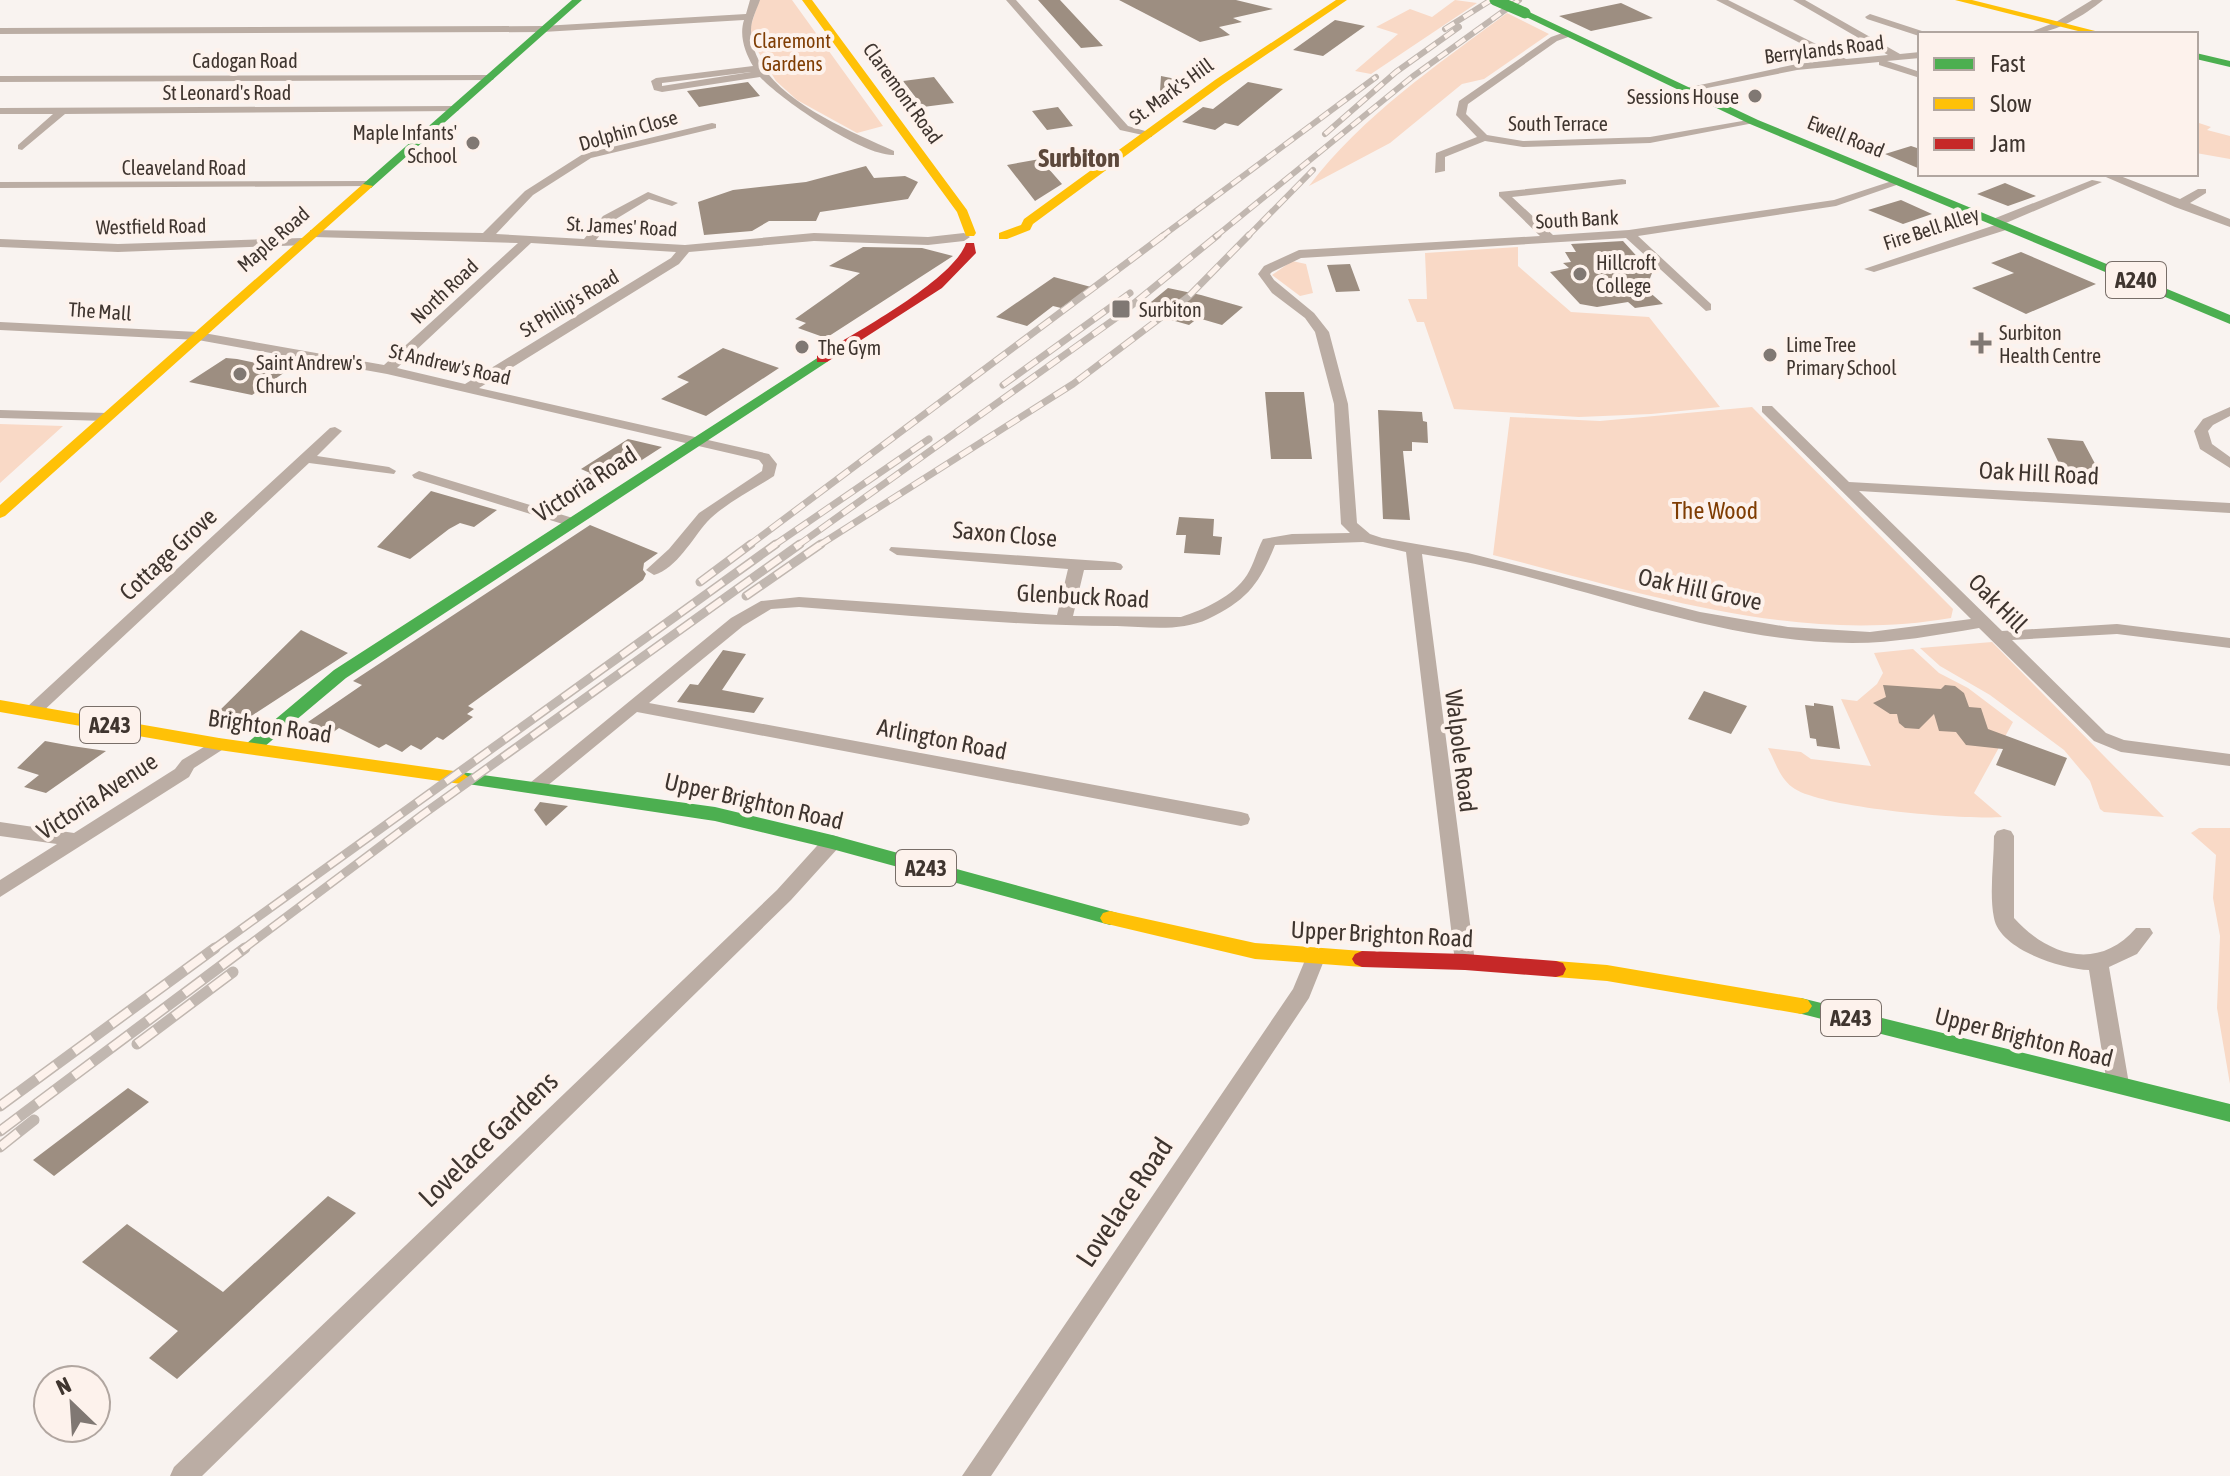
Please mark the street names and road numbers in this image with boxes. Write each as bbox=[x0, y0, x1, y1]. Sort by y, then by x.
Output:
street label: Berrylands Road bbox=[1763, 30, 1885, 68]
street label: Claremont Road bbox=[859, 38, 947, 148]
street label: Cadogan Road bbox=[192, 49, 298, 72]
street label: St. Mark's Hill bbox=[1125, 53, 1218, 129]
street label: St Leonard's Road bbox=[163, 81, 291, 104]
street label: Dolphin Close bbox=[576, 105, 680, 155]
street label: Ewell Road bbox=[1804, 110, 1888, 162]
street label: South Terrace bbox=[1508, 112, 1608, 135]
street label: Cleaveland Road bbox=[122, 156, 246, 179]
street label: Maple Road bbox=[233, 202, 313, 276]
street label: Fire Bell Alley bbox=[1880, 202, 1982, 254]
street label: South Bank bbox=[1535, 205, 1619, 233]
street label: St. James' Road bbox=[566, 212, 678, 240]
street label: Westfield Road bbox=[96, 214, 206, 238]
street label: North Road bbox=[406, 254, 482, 328]
road number: A240 bbox=[2106, 262, 2166, 298]
street label: St Philip's Road bbox=[516, 265, 622, 341]
street label: The Mall bbox=[68, 297, 133, 325]
street label: St Andrew's Road bbox=[387, 339, 513, 389]
street label: Victoria Road bbox=[529, 441, 641, 527]
street label: Oak Hill Road bbox=[1978, 456, 2100, 490]
street label: Cottage Grove bbox=[114, 502, 222, 606]
street label: Saxon Close bbox=[952, 516, 1058, 552]
street label: Oak Hill Grove bbox=[1636, 563, 1764, 615]
street label: Oak Hill bbox=[1963, 568, 2033, 638]
street label: Glenbuck Road bbox=[1016, 579, 1150, 613]
street label: Walpole Road bbox=[1440, 688, 1482, 814]
street label: Brighton Road bbox=[206, 704, 334, 748]
road number: A243 bbox=[80, 707, 140, 743]
street label: Arlington Road bbox=[875, 713, 1009, 765]
street label: Victoria Avenue bbox=[32, 747, 162, 845]
street label: Upper Brighton Road bbox=[662, 767, 846, 835]
road number: A243 bbox=[896, 850, 956, 886]
street label: Upper Brighton Road bbox=[1290, 916, 1474, 952]
road number: A243 bbox=[1821, 1000, 1881, 1036]
street label: Upper Brighton Road bbox=[1932, 1002, 2116, 1072]
street label: Lovelace Gardens bbox=[412, 1065, 564, 1213]
street label: Lovelace Road bbox=[1069, 1131, 1179, 1273]

